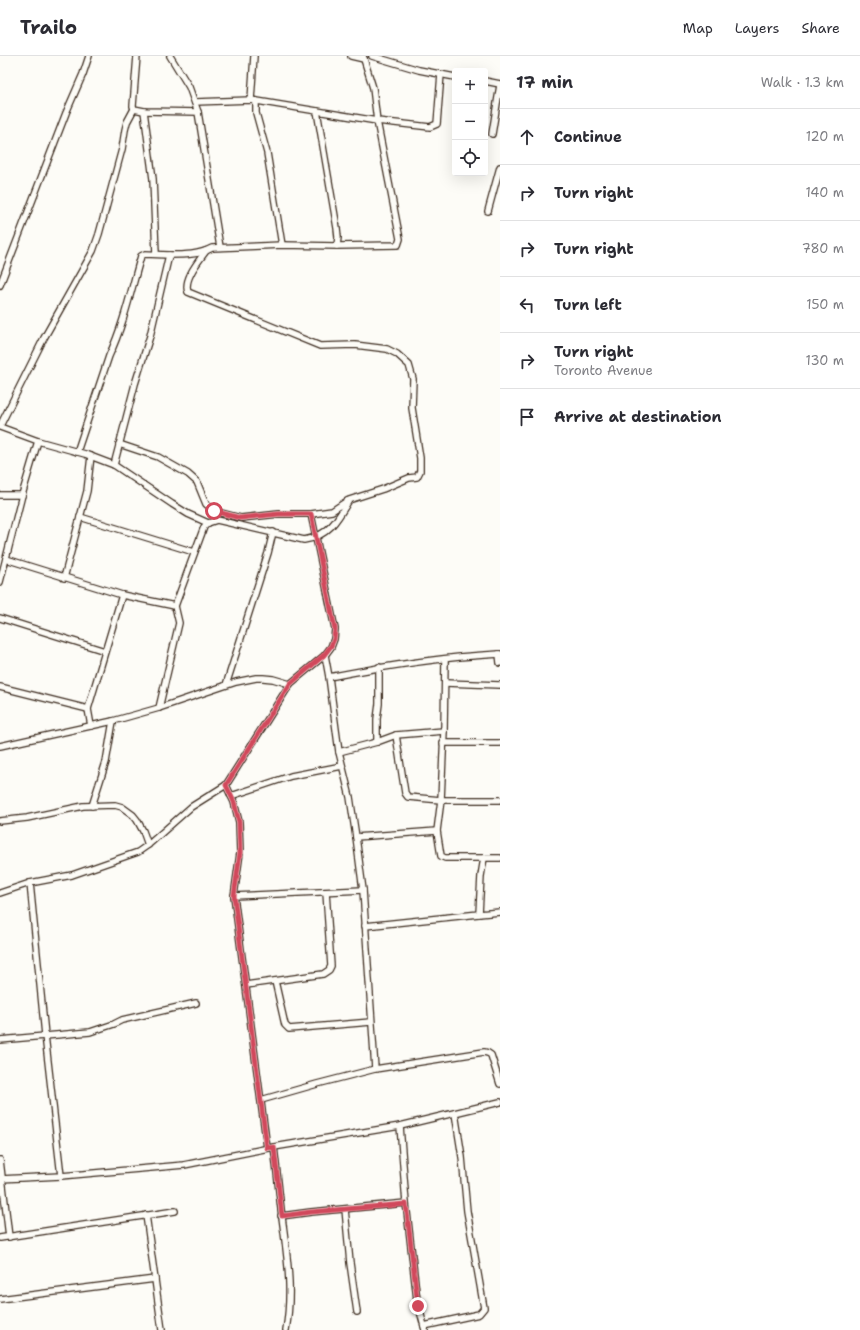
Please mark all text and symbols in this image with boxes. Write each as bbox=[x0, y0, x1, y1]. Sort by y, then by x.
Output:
text: Trailo bbox=[20, 15, 77, 40]
text: Map bbox=[683, 19, 713, 37]
text: Layers bbox=[735, 19, 779, 37]
text: Share bbox=[801, 19, 840, 37]
map controls bbox=[452, 68, 488, 176]
button: + bbox=[452, 68, 488, 104]
text: 17 min bbox=[516, 71, 573, 93]
text: Walk · 1.3 km bbox=[761, 74, 844, 91]
button: − bbox=[452, 104, 488, 140]
icon: ahead bbox=[516, 126, 538, 148]
text: Continue bbox=[554, 127, 622, 147]
text: 120 m bbox=[806, 128, 844, 145]
button: locate bbox=[452, 140, 488, 176]
icon: right bbox=[516, 182, 538, 204]
text: Turn right bbox=[554, 183, 634, 203]
text: 140 m bbox=[805, 184, 844, 201]
icon: right bbox=[516, 238, 538, 260]
text: Turn right bbox=[554, 239, 634, 259]
text: 780 m bbox=[802, 240, 844, 257]
icon: left bbox=[516, 294, 538, 316]
text: Turn left bbox=[554, 295, 622, 315]
text: 150 m bbox=[806, 296, 844, 313]
text: Turn right bbox=[554, 342, 634, 362]
icon: right bbox=[516, 350, 538, 372]
text: 130 m bbox=[806, 352, 844, 369]
text: Toronto Avenue bbox=[554, 362, 653, 379]
icon: arrive bbox=[516, 406, 538, 428]
text: Arrive at destination bbox=[554, 407, 722, 427]
route start bbox=[205, 502, 223, 520]
route end bbox=[409, 1297, 427, 1315]

